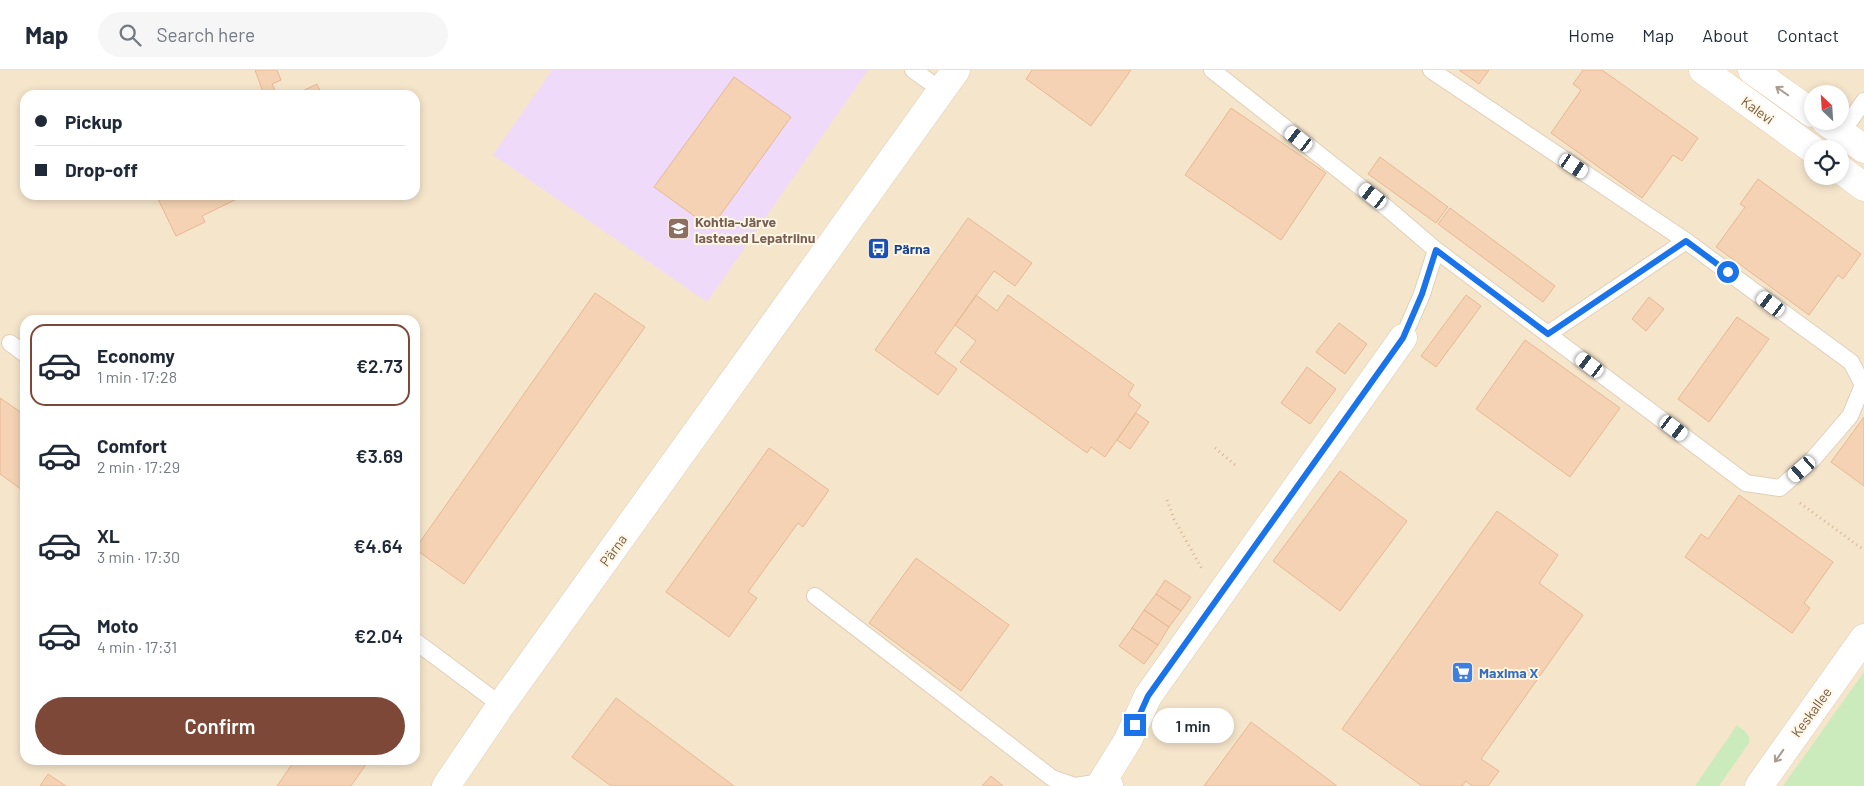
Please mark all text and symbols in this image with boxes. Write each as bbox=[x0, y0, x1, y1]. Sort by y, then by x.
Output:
search box bbox=[98, 12, 448, 57]
text: Map bbox=[25, 20, 68, 49]
icon: search bbox=[116, 21, 144, 49]
text: Search here bbox=[156, 23, 255, 46]
text: Home bbox=[1568, 24, 1614, 46]
text: Map bbox=[1642, 24, 1674, 46]
text: About bbox=[1702, 24, 1749, 46]
text: Contact bbox=[1777, 24, 1839, 46]
north arrow bbox=[1804, 85, 1849, 130]
map controls bbox=[1804, 85, 1849, 185]
one-way arrow bbox=[1775, 86, 1789, 96]
street label: Kalevi bbox=[1738, 92, 1778, 128]
text: Pickup bbox=[65, 110, 123, 133]
car bbox=[1282, 124, 1315, 154]
button: locate bbox=[1804, 140, 1849, 185]
car bbox=[1557, 151, 1590, 181]
text: Drop-off bbox=[65, 158, 138, 181]
car bbox=[1356, 181, 1389, 211]
place label: Kohtla-Järve lasteaed Lepatriinu bbox=[695, 213, 815, 246]
school or university icon: Kohtla-Järve lasteaed Lepatriinu bbox=[667, 217, 691, 241]
bus stop icon: Pärna bbox=[866, 236, 890, 260]
place label: Pärna bbox=[894, 240, 930, 257]
route start bbox=[1717, 261, 1739, 283]
car bbox=[1754, 289, 1787, 319]
icon: car bbox=[37, 343, 82, 388]
text: Economy bbox=[97, 344, 175, 367]
car bbox=[1573, 350, 1606, 380]
text: €2.73 bbox=[356, 354, 403, 377]
text: 1 min · 17:28 bbox=[97, 367, 177, 386]
car bbox=[1657, 413, 1690, 443]
icon: car bbox=[37, 433, 82, 478]
text: Comfort bbox=[97, 434, 167, 457]
text: €3.69 bbox=[356, 444, 403, 467]
car bbox=[1785, 453, 1818, 485]
text: 2 min · 17:29 bbox=[97, 457, 180, 476]
icon: car bbox=[37, 523, 82, 568]
text: XL bbox=[97, 524, 120, 547]
street label: Pärna bbox=[596, 531, 630, 569]
text: €4.64 bbox=[353, 534, 403, 557]
text: 3 min · 17:30 bbox=[97, 547, 180, 566]
icon: car bbox=[37, 613, 82, 658]
text: Moto bbox=[97, 614, 139, 637]
text: €2.04 bbox=[354, 624, 403, 647]
text: 4 min · 17:31 bbox=[97, 637, 177, 656]
supermarket icon: Maxima X bbox=[1451, 660, 1475, 684]
place label: Maxima X bbox=[1479, 664, 1538, 681]
street label: Keskallee bbox=[1787, 684, 1835, 740]
button: Confirm bbox=[35, 697, 405, 755]
callout: 1 min bbox=[1152, 708, 1235, 742]
route end bbox=[1124, 714, 1146, 736]
text: 1 min bbox=[1176, 716, 1210, 735]
one-way arrow bbox=[1774, 749, 1784, 763]

